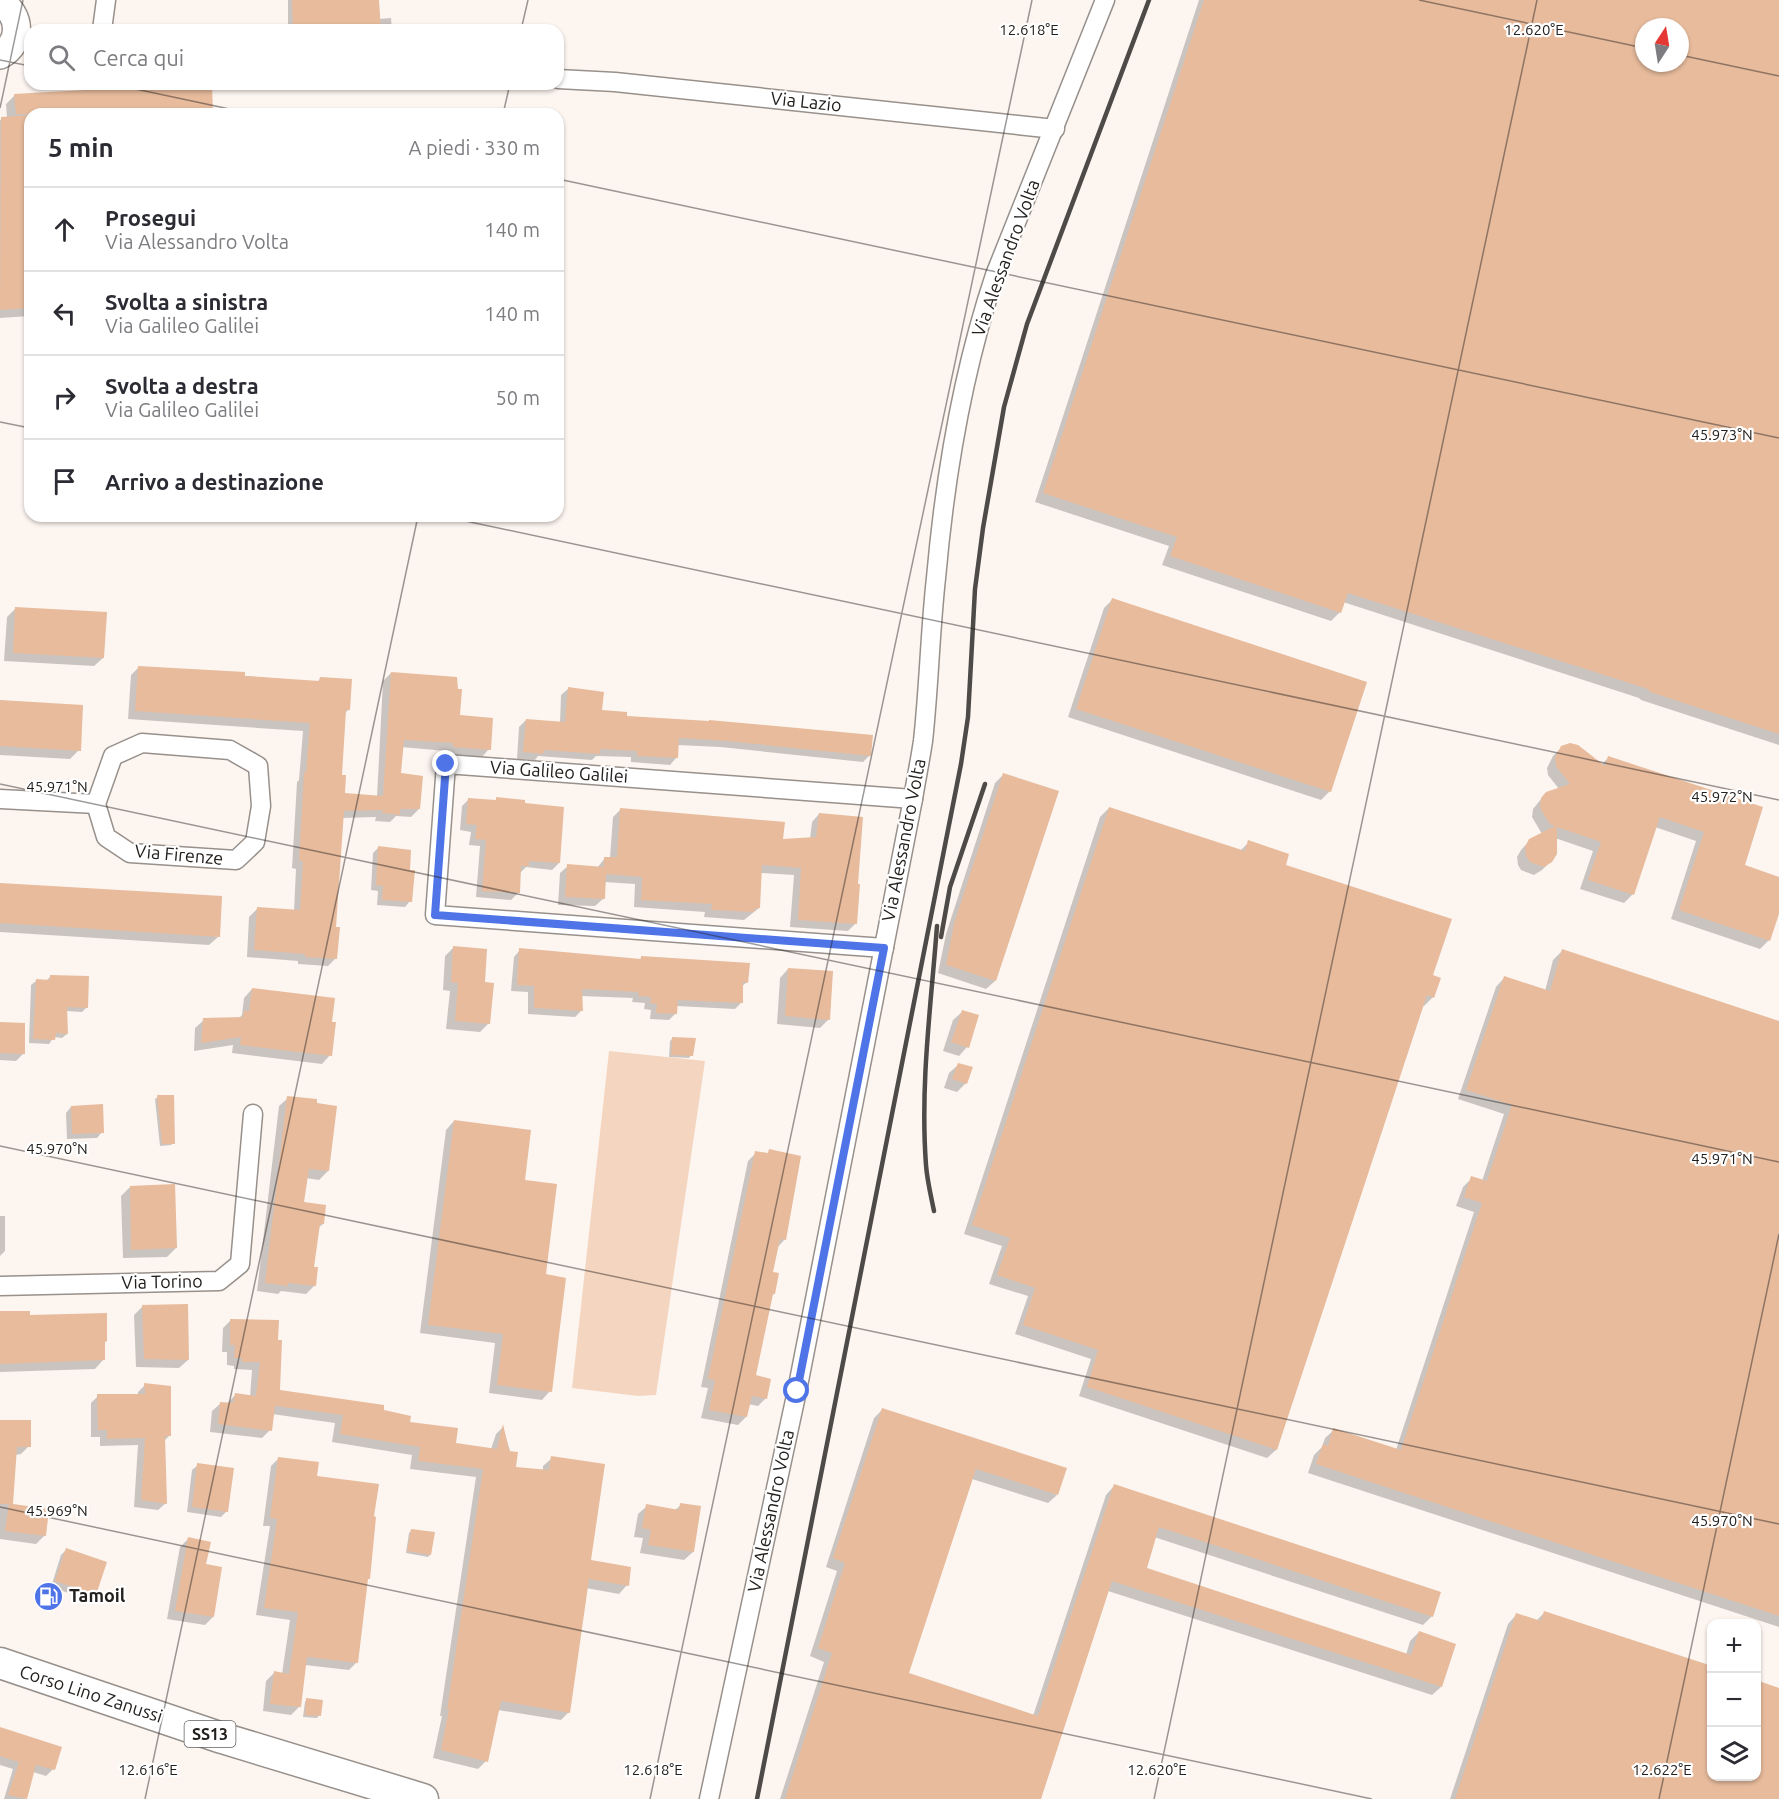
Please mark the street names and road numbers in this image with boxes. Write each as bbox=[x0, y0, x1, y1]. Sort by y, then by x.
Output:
street label: Via Lazio bbox=[770, 87, 843, 115]
street label: Via Alessandro Volta bbox=[967, 176, 1043, 339]
street label: Via Galileo Galilei bbox=[489, 756, 629, 786]
street label: Via Alessandro Volta bbox=[877, 757, 929, 923]
street label: Via Firenze bbox=[134, 840, 224, 868]
street label: Via Torino bbox=[121, 1270, 203, 1292]
street label: Via Alessandro Volta bbox=[743, 1428, 797, 1594]
street label: Corso Lino Zanussi bbox=[17, 1660, 165, 1726]
road number: SS13 bbox=[184, 1721, 236, 1747]

